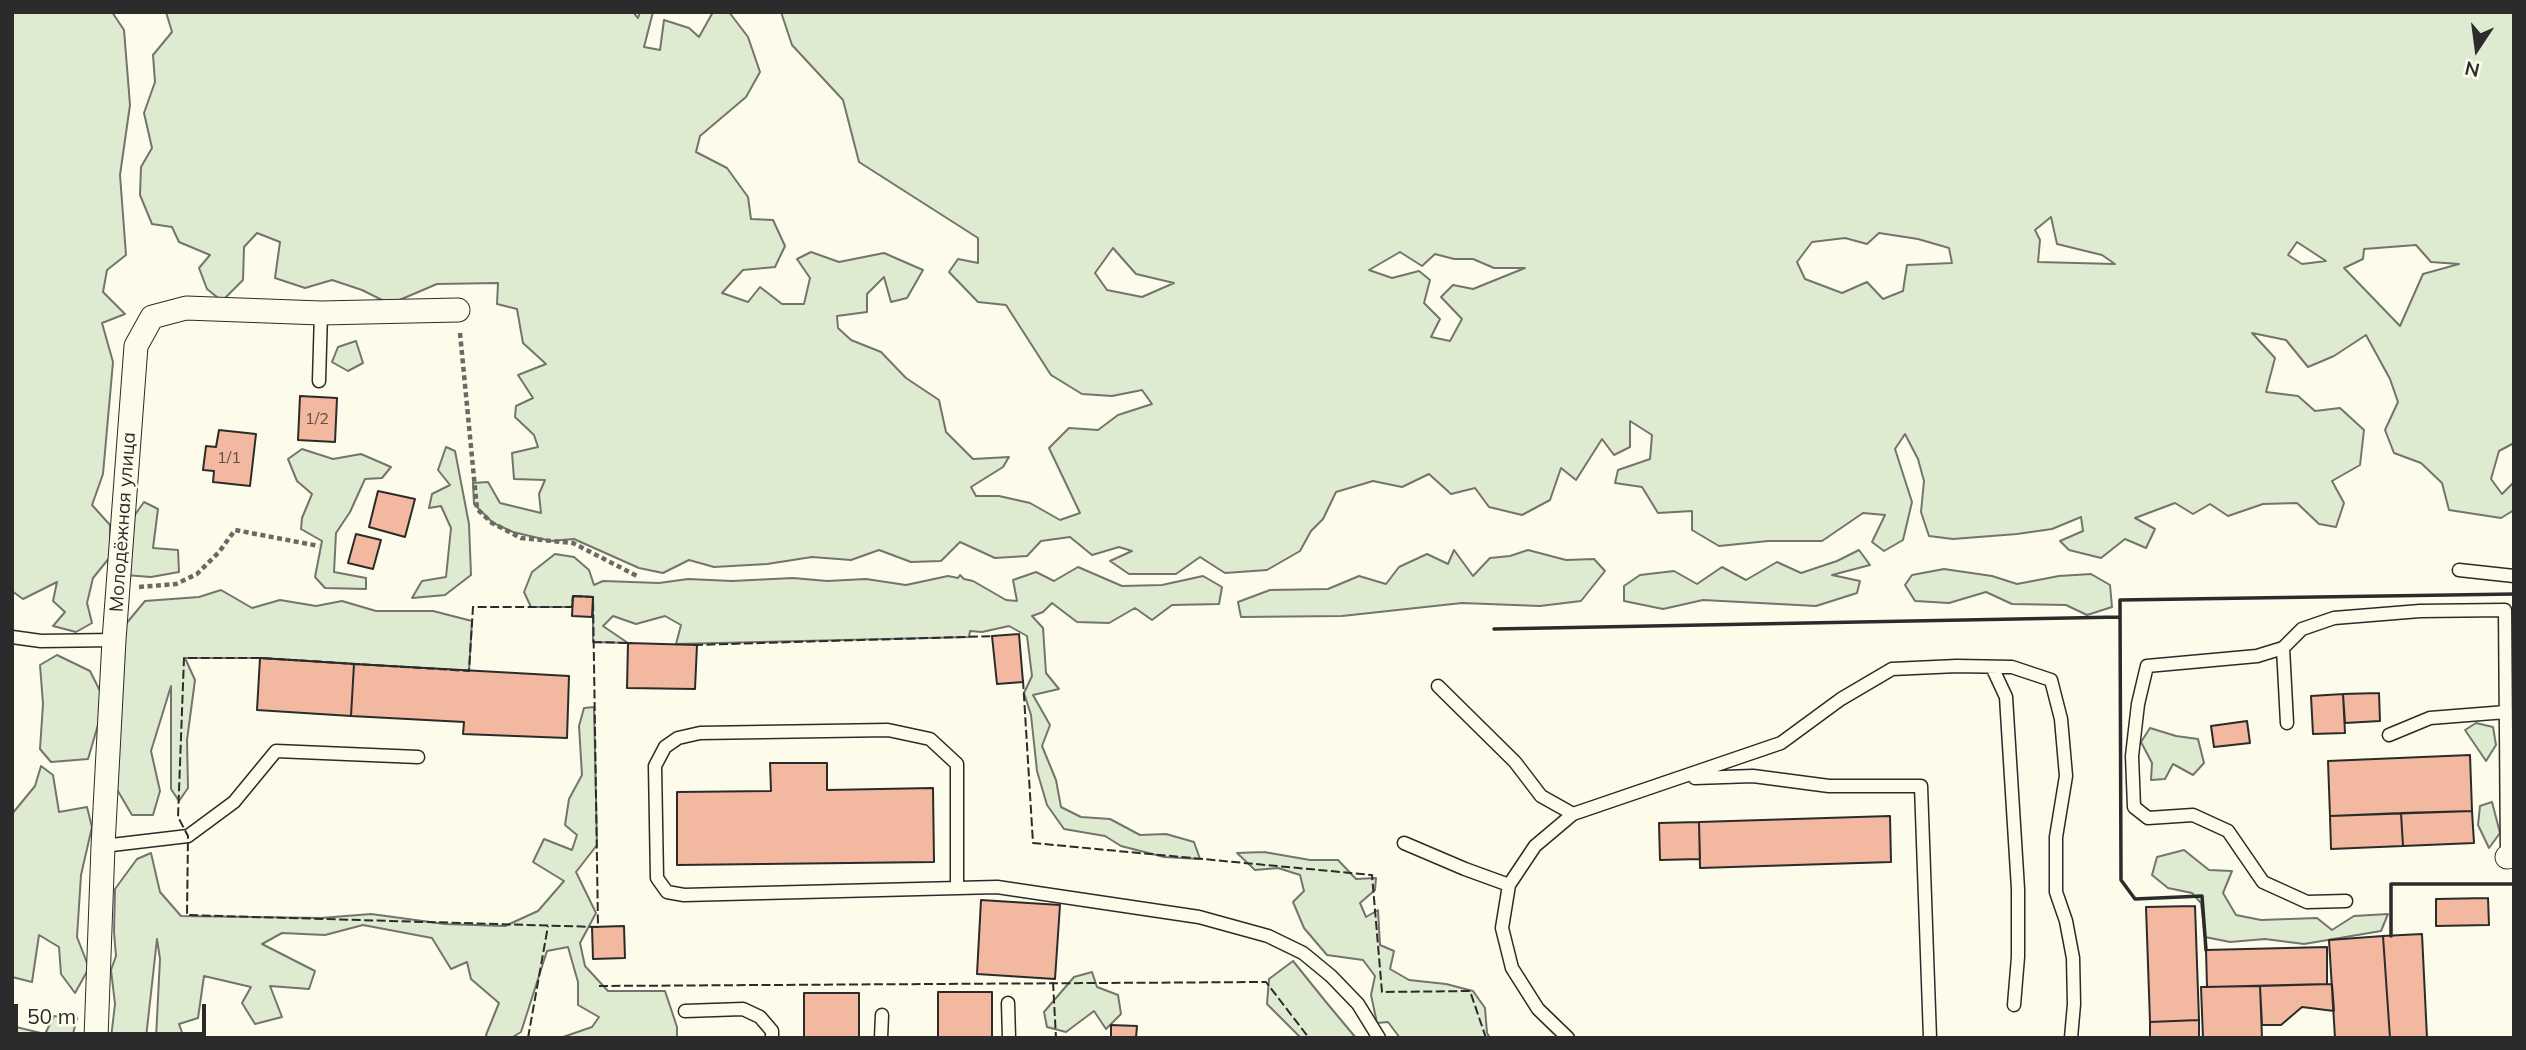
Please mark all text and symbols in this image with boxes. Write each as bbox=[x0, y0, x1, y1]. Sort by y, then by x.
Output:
north arrow bbox=[2442, 14, 2512, 84]
text: N bbox=[2463, 56, 2482, 83]
house number: 1/2 bbox=[305, 409, 329, 429]
street label: Молодёжная улица bbox=[105, 431, 141, 613]
house number: 1/1 bbox=[217, 448, 241, 468]
scale bar bbox=[18, 990, 210, 1034]
text: 50 m bbox=[27, 1003, 76, 1029]

